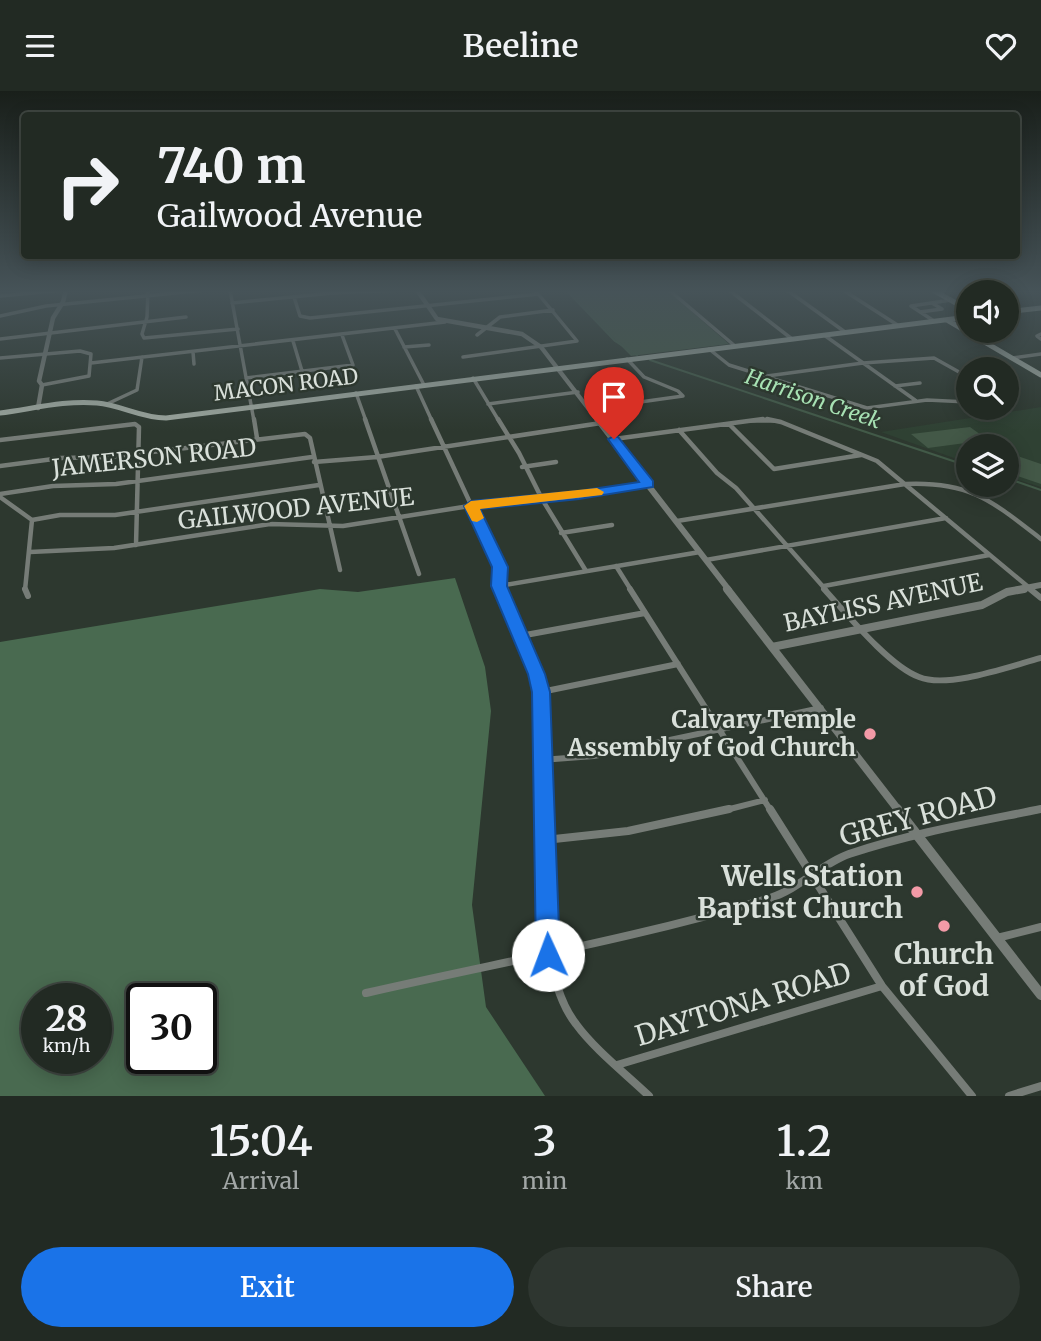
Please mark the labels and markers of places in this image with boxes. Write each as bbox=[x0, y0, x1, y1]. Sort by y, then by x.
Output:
pin bbox=[584, 367, 644, 439]
place label: Calvary Temple Assembly of God Church bbox=[566, 704, 856, 763]
marker: Calvary Temple Assembly of God Church bbox=[862, 726, 878, 742]
place label: Wells Station Baptist Church bbox=[697, 858, 903, 926]
marker: Wells Station Baptist Church bbox=[909, 884, 925, 900]
marker: Church of God bbox=[936, 918, 952, 934]
place label: Church of God bbox=[894, 936, 994, 1004]

